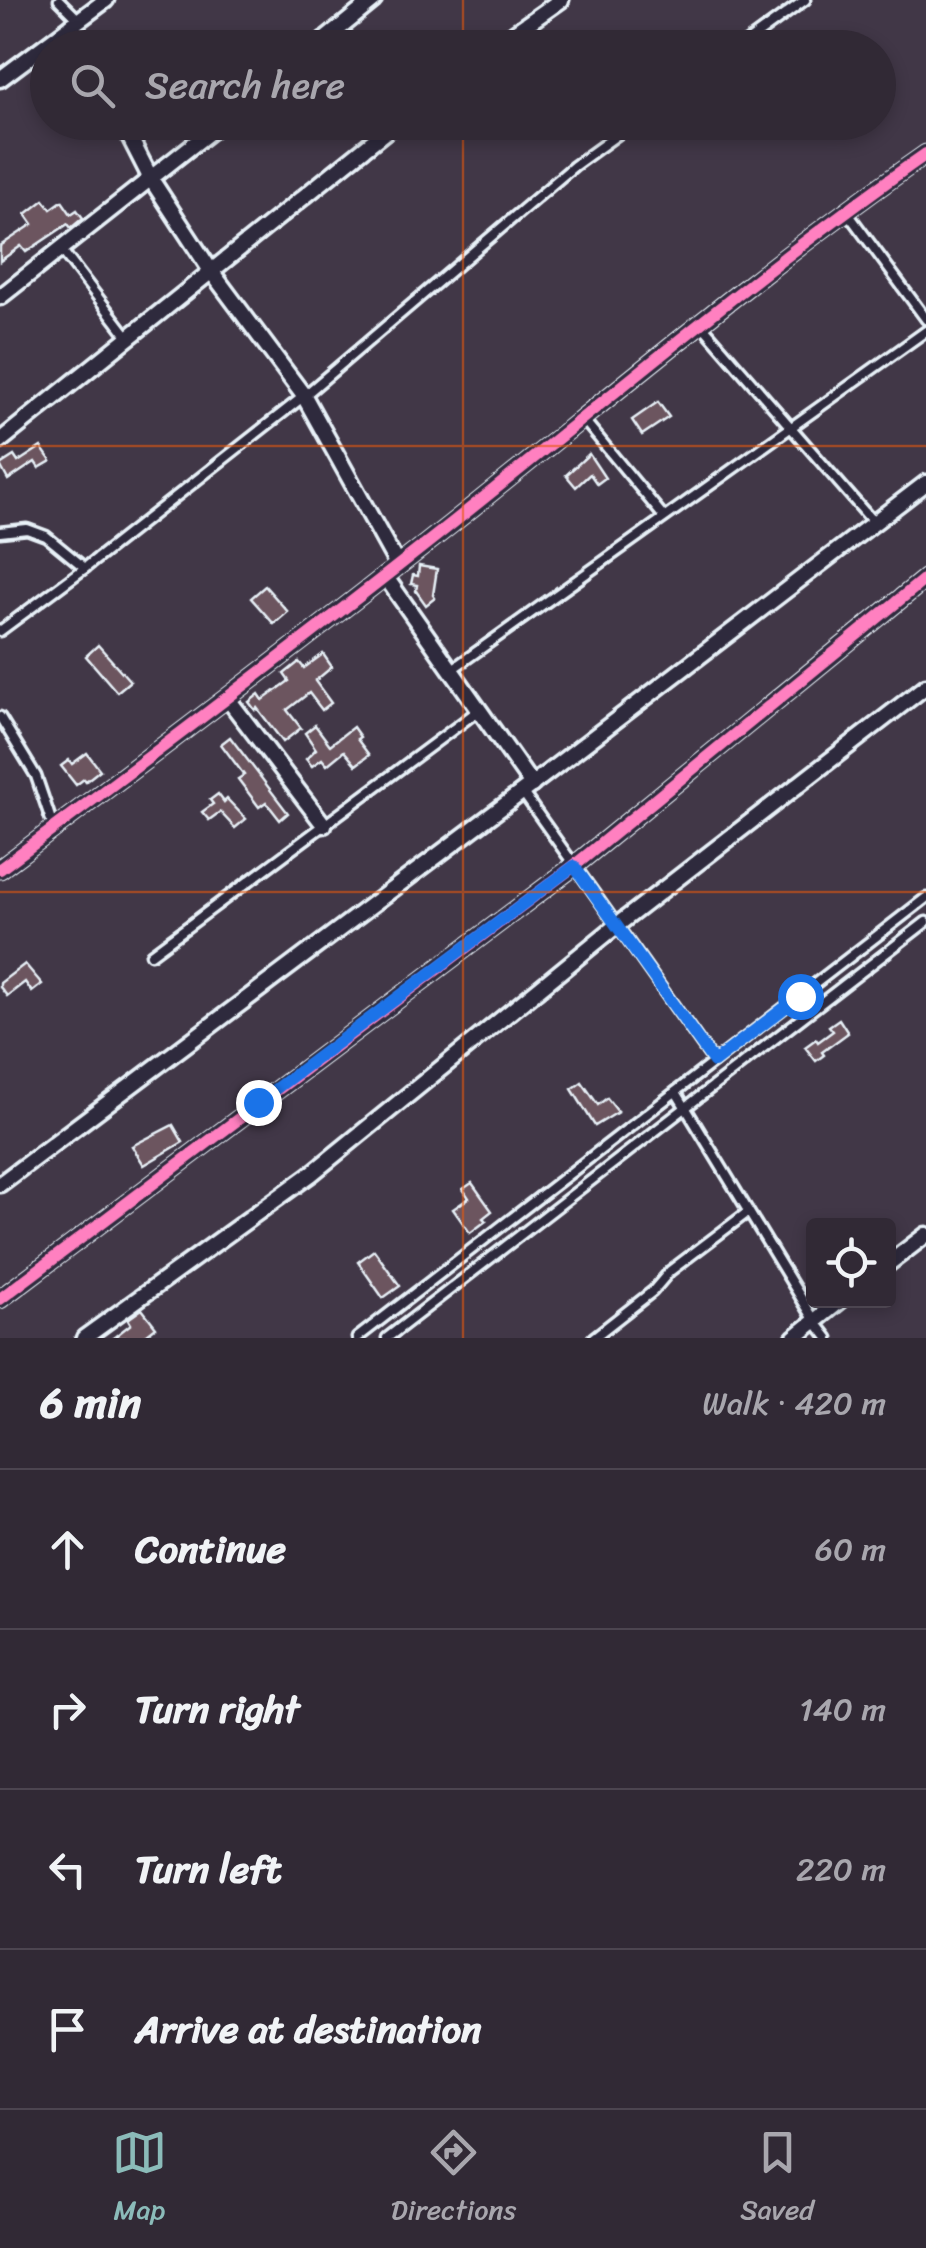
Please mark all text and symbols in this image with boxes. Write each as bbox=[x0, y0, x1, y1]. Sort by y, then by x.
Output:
search box bbox=[30, 30, 896, 140]
text: Search here bbox=[145, 52, 345, 119]
icon: search bbox=[65, 58, 120, 113]
route start bbox=[778, 974, 824, 1020]
route end bbox=[236, 1080, 282, 1126]
map controls bbox=[806, 1218, 896, 1308]
button: locate bbox=[806, 1218, 896, 1308]
text: 6 min bbox=[40, 1366, 141, 1440]
text: Walk · 420 m bbox=[702, 1375, 886, 1432]
text: Continue bbox=[135, 1516, 286, 1583]
text: 60 m bbox=[815, 1521, 886, 1578]
icon: ahead bbox=[40, 1522, 95, 1577]
text: Turn right bbox=[135, 1676, 300, 1743]
text: 140 m bbox=[799, 1681, 886, 1738]
icon: right bbox=[40, 1682, 95, 1737]
text: Turn left bbox=[135, 1836, 281, 1903]
text: 220 m bbox=[796, 1841, 886, 1898]
icon: left bbox=[40, 1842, 95, 1897]
text: Arrive at destination bbox=[135, 1996, 482, 2063]
icon: arrive bbox=[40, 2002, 95, 2057]
tab: Map bbox=[112, 2125, 167, 2234]
tab: Directions bbox=[391, 2125, 516, 2234]
tab: Saved bbox=[740, 2125, 814, 2234]

